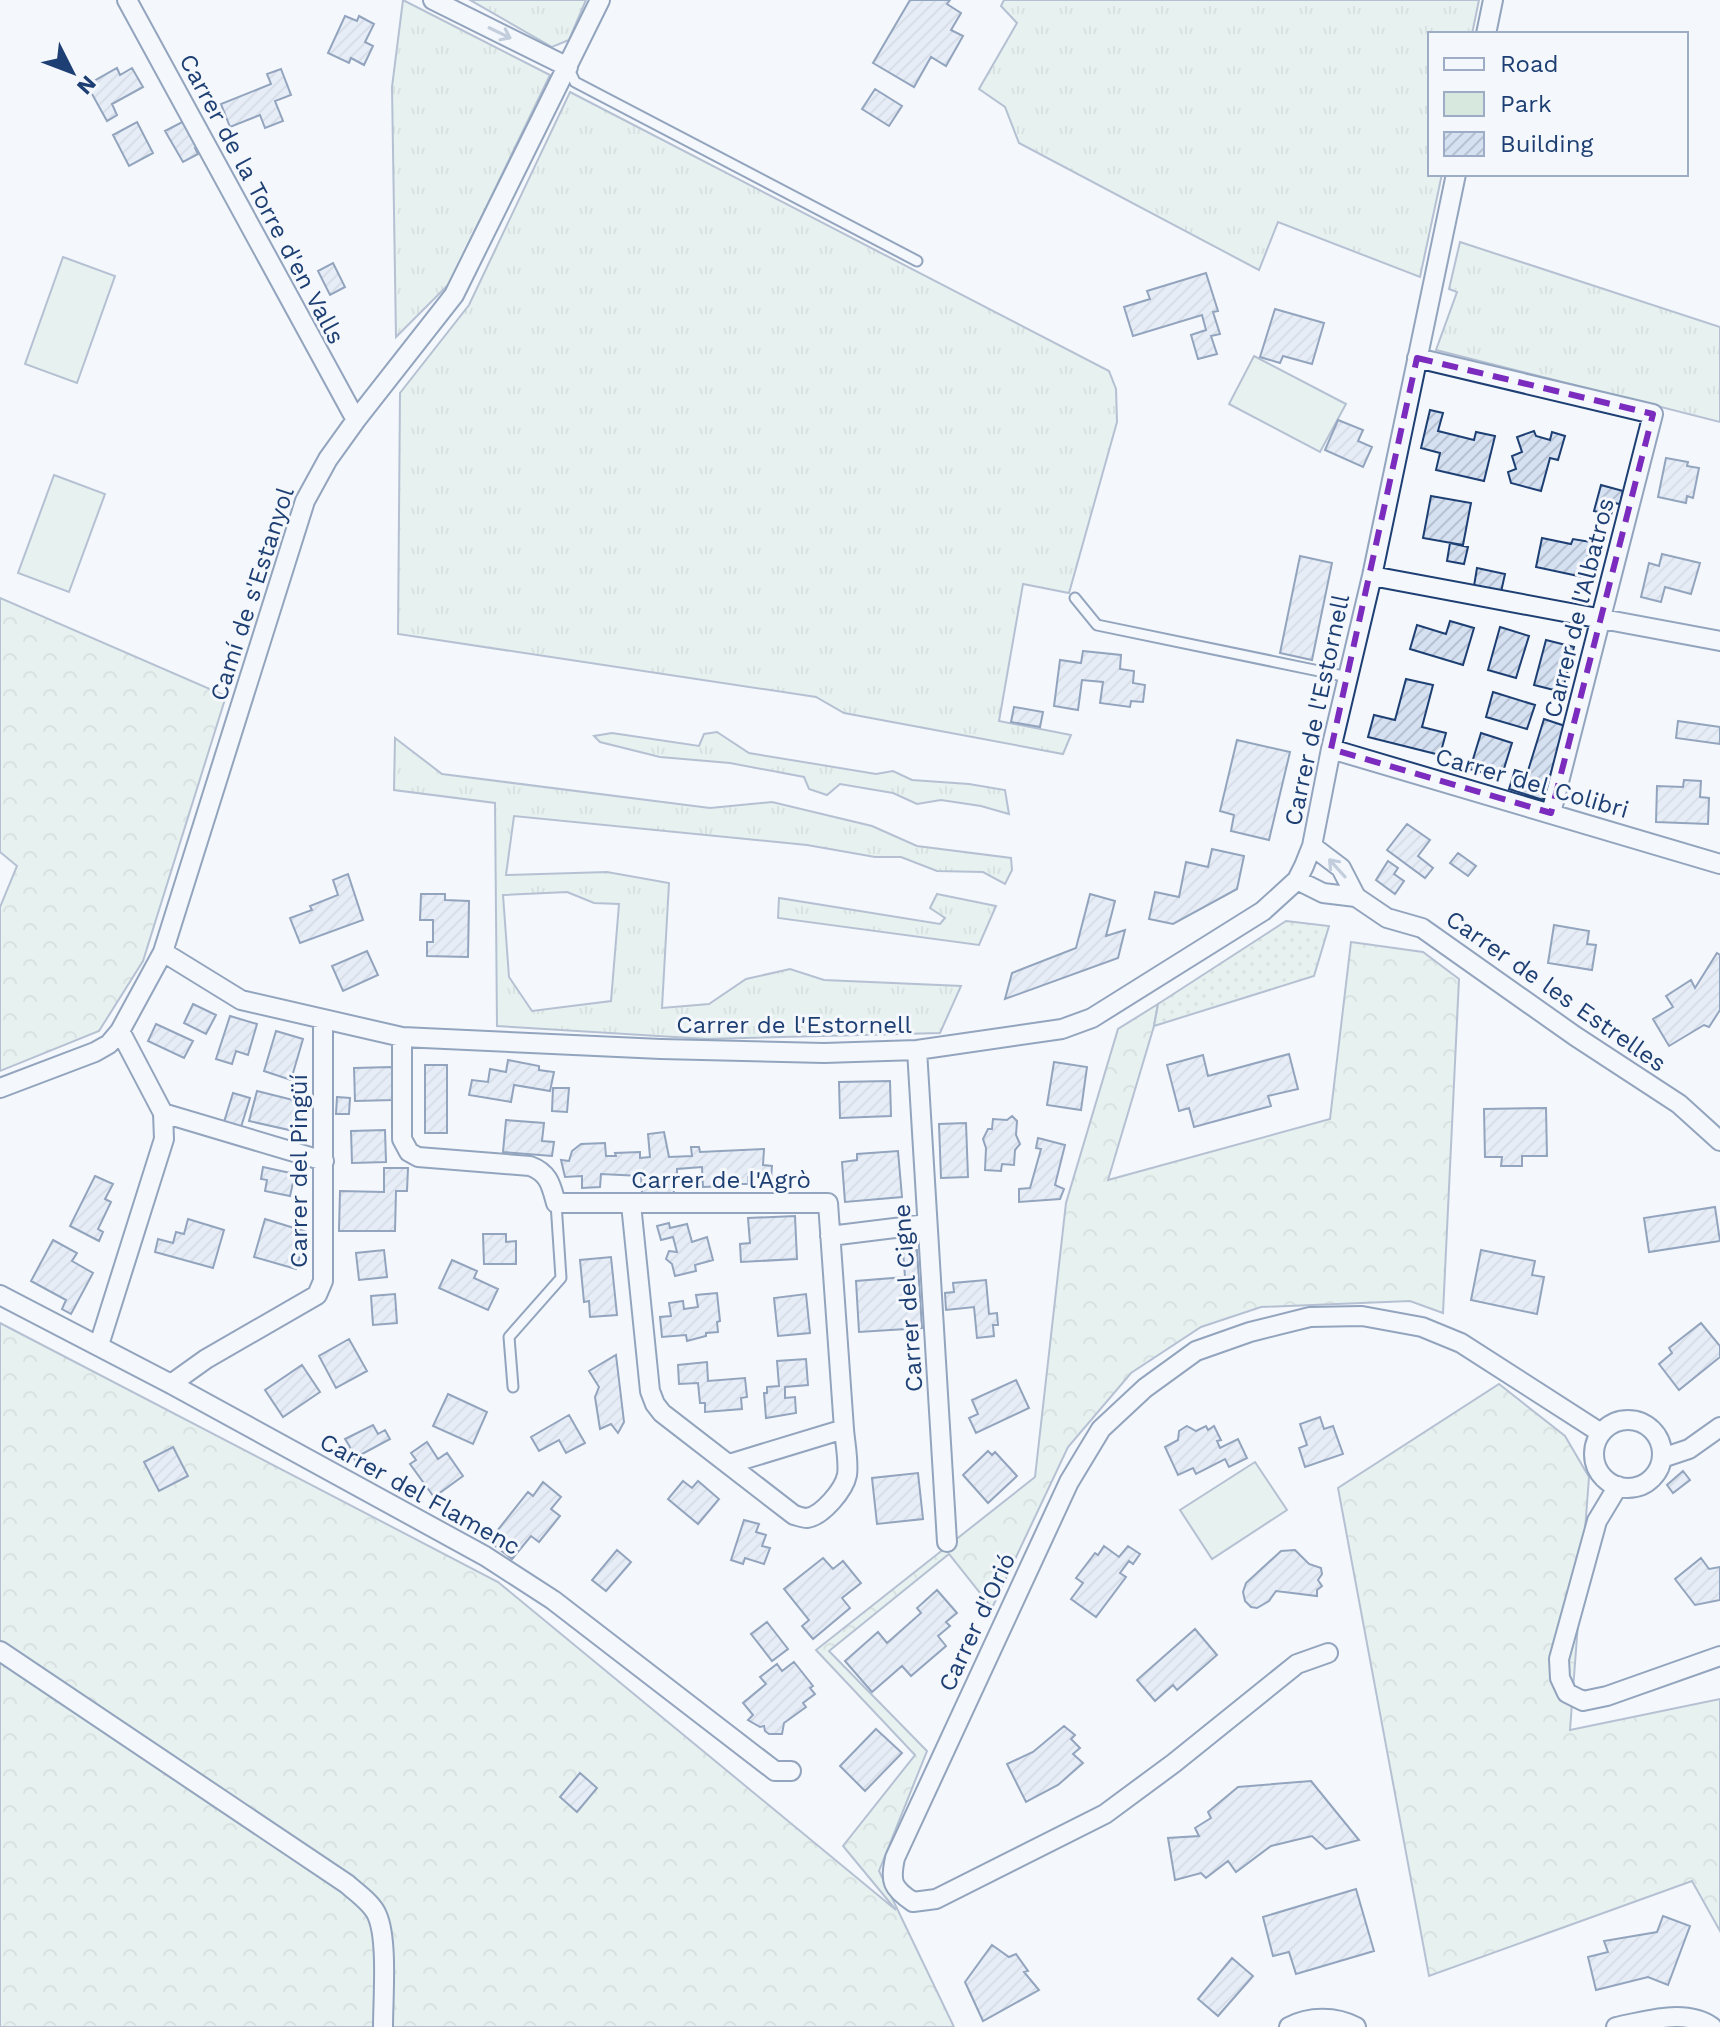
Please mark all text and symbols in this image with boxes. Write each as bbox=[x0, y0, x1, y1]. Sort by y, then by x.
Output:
one-way arrow bbox=[488, 26, 512, 42]
north arrow bbox=[32, 32, 112, 112]
legend bbox=[1428, 32, 1688, 176]
street label: Carrer de la Torre d'en Valls bbox=[174, 49, 350, 349]
text: Road bbox=[1500, 50, 1559, 78]
text: N bbox=[72, 71, 101, 99]
text: Park bbox=[1500, 90, 1552, 118]
text: Building bbox=[1500, 130, 1593, 158]
street label: Camí de s'Estanyol bbox=[204, 483, 300, 704]
street label: Carrer de l'Albatros bbox=[1538, 495, 1620, 721]
street label: Carrer de l'Estornell bbox=[1279, 591, 1355, 828]
street label: Carrer del Colibri bbox=[1432, 742, 1632, 824]
one-way arrow bbox=[1328, 858, 1347, 878]
street label: Carrer de les Estrelles bbox=[1441, 904, 1671, 1078]
street label: Carrer de l'Estornell bbox=[676, 1011, 912, 1039]
street label: Carrer del Pingüí bbox=[285, 1074, 313, 1268]
street label: Carrer de l'Agrò bbox=[631, 1166, 811, 1194]
street label: Carrer del Cigne bbox=[887, 1203, 929, 1393]
street label: Carrer del Flamenc bbox=[315, 1427, 525, 1561]
street label: Carrer d'Orió bbox=[933, 1548, 1021, 1696]

